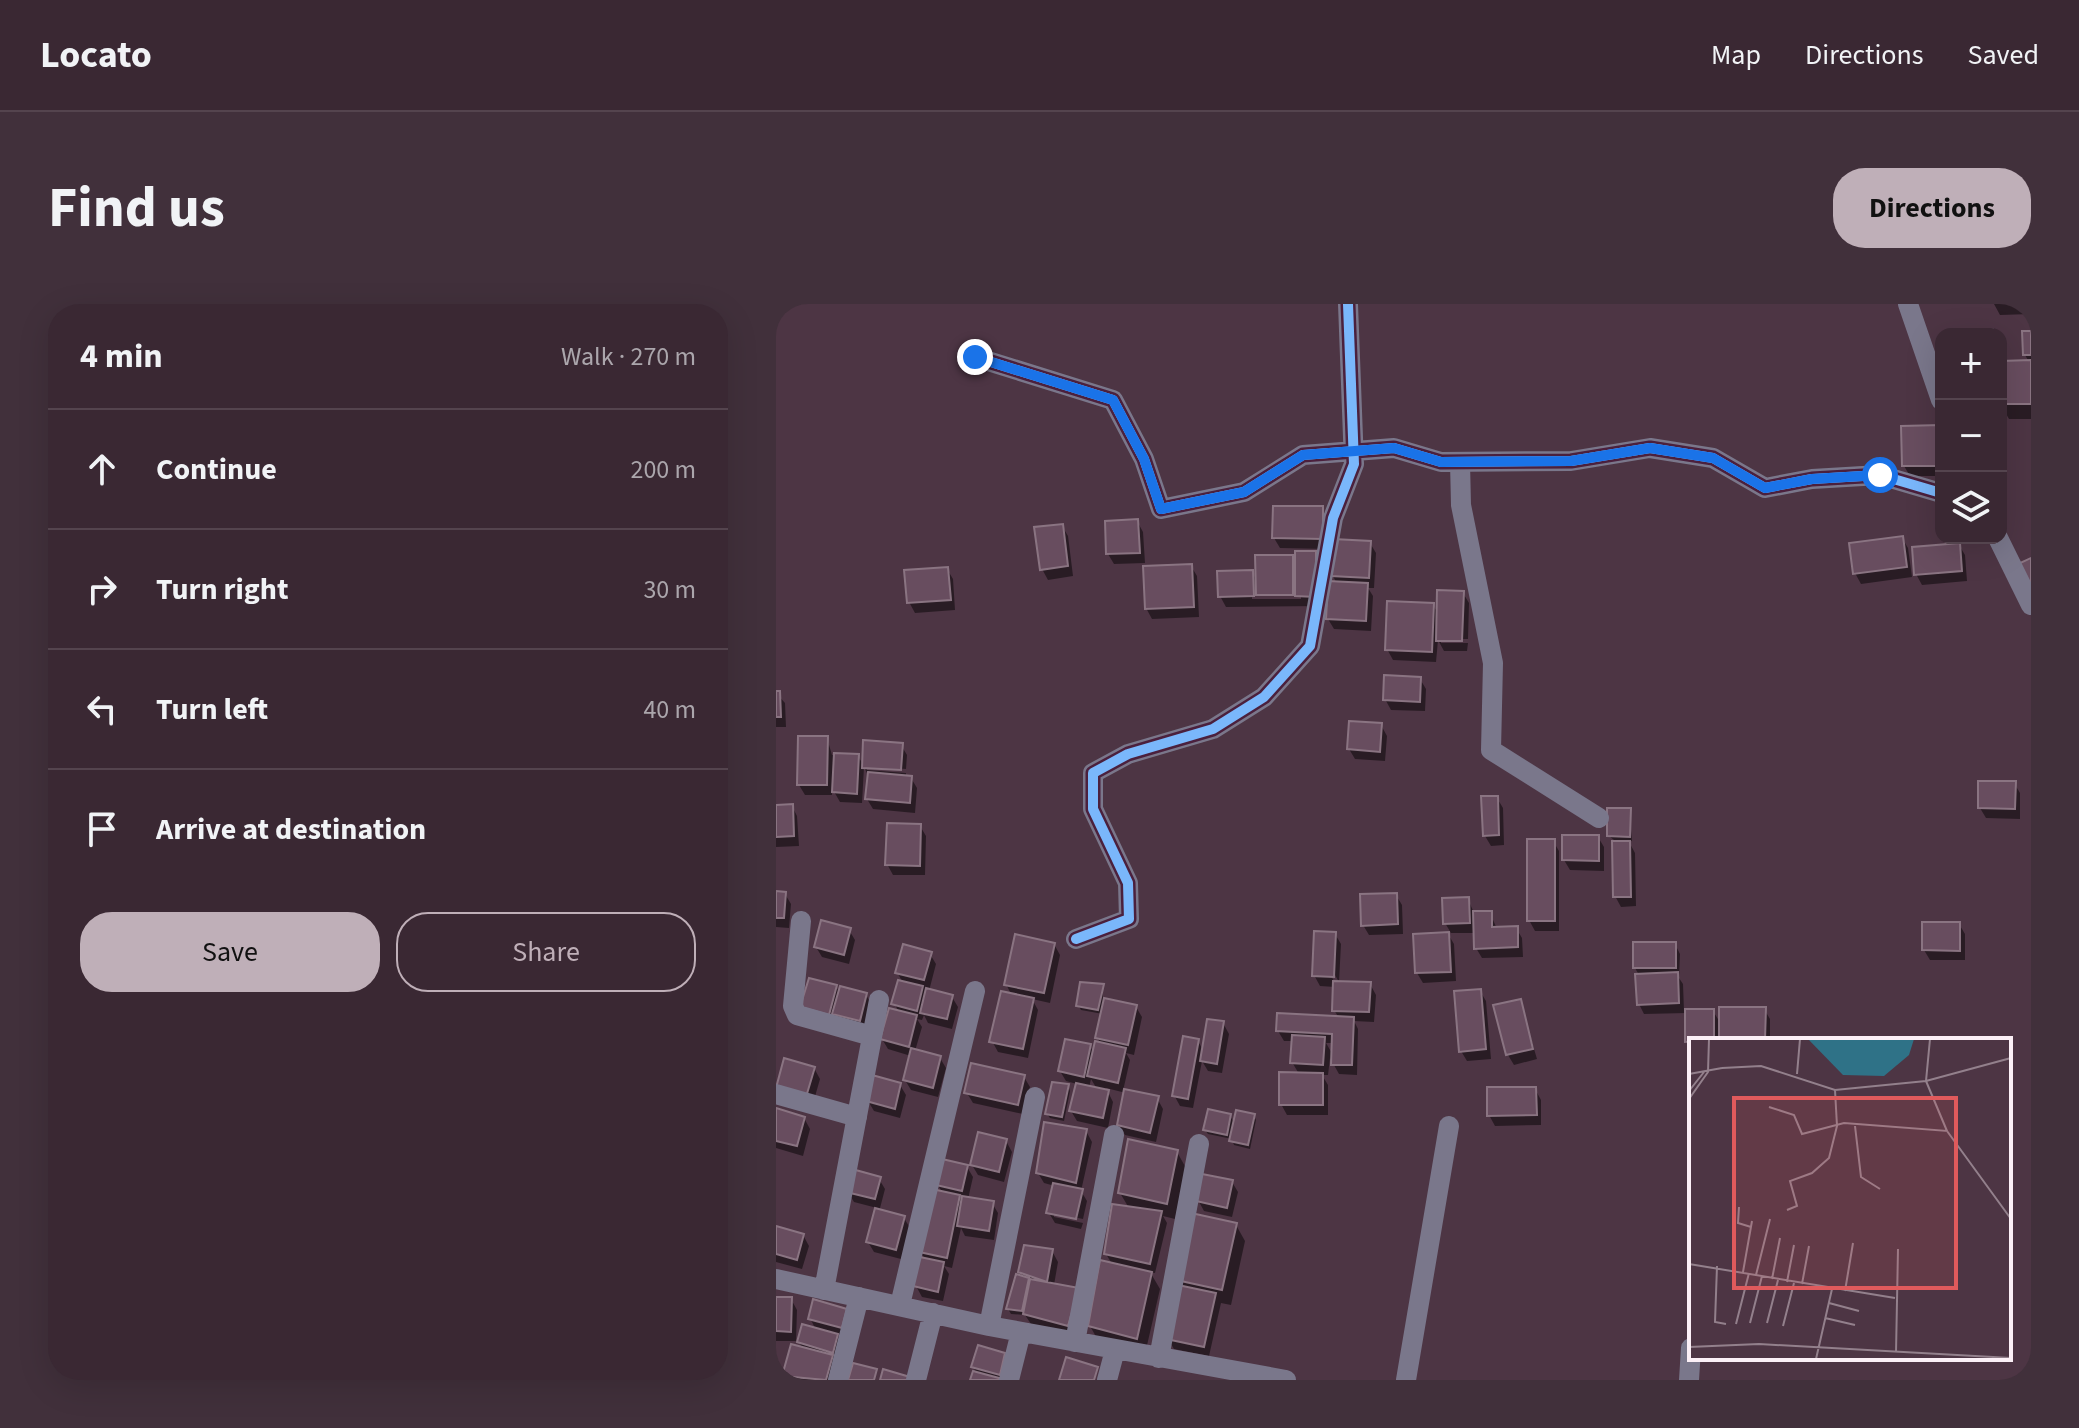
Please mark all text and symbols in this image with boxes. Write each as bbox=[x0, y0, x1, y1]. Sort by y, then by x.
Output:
text: Locato bbox=[40, 28, 152, 82]
text: Map bbox=[1711, 35, 1761, 75]
text: Directions bbox=[1805, 35, 1924, 75]
text: Saved bbox=[1968, 35, 2039, 75]
button: Directions bbox=[1833, 168, 2031, 248]
text: Find us bbox=[48, 169, 225, 248]
map controls bbox=[1935, 328, 2007, 544]
button: + bbox=[1935, 328, 2007, 400]
text: 4 min bbox=[80, 332, 163, 381]
text: Walk · 270 m bbox=[561, 338, 696, 375]
route end bbox=[957, 339, 993, 375]
button: − bbox=[1935, 400, 2007, 472]
icon: ahead bbox=[80, 447, 124, 491]
text: Continue bbox=[156, 448, 277, 491]
text: 200 m bbox=[630, 451, 696, 488]
route start bbox=[1862, 457, 1898, 493]
button: layers bbox=[1935, 472, 2007, 544]
icon: right bbox=[80, 567, 124, 611]
text: Turn right bbox=[156, 568, 288, 611]
text: 30 m bbox=[643, 571, 696, 608]
icon: left bbox=[80, 687, 124, 731]
text: Turn left bbox=[156, 688, 268, 731]
text: 40 m bbox=[643, 691, 696, 728]
icon: arrive bbox=[80, 807, 124, 851]
text: Arrive at destination bbox=[156, 808, 426, 851]
button: Save bbox=[80, 912, 380, 992]
button: Share bbox=[396, 912, 696, 992]
inset map bbox=[1689, 1038, 2011, 1360]

